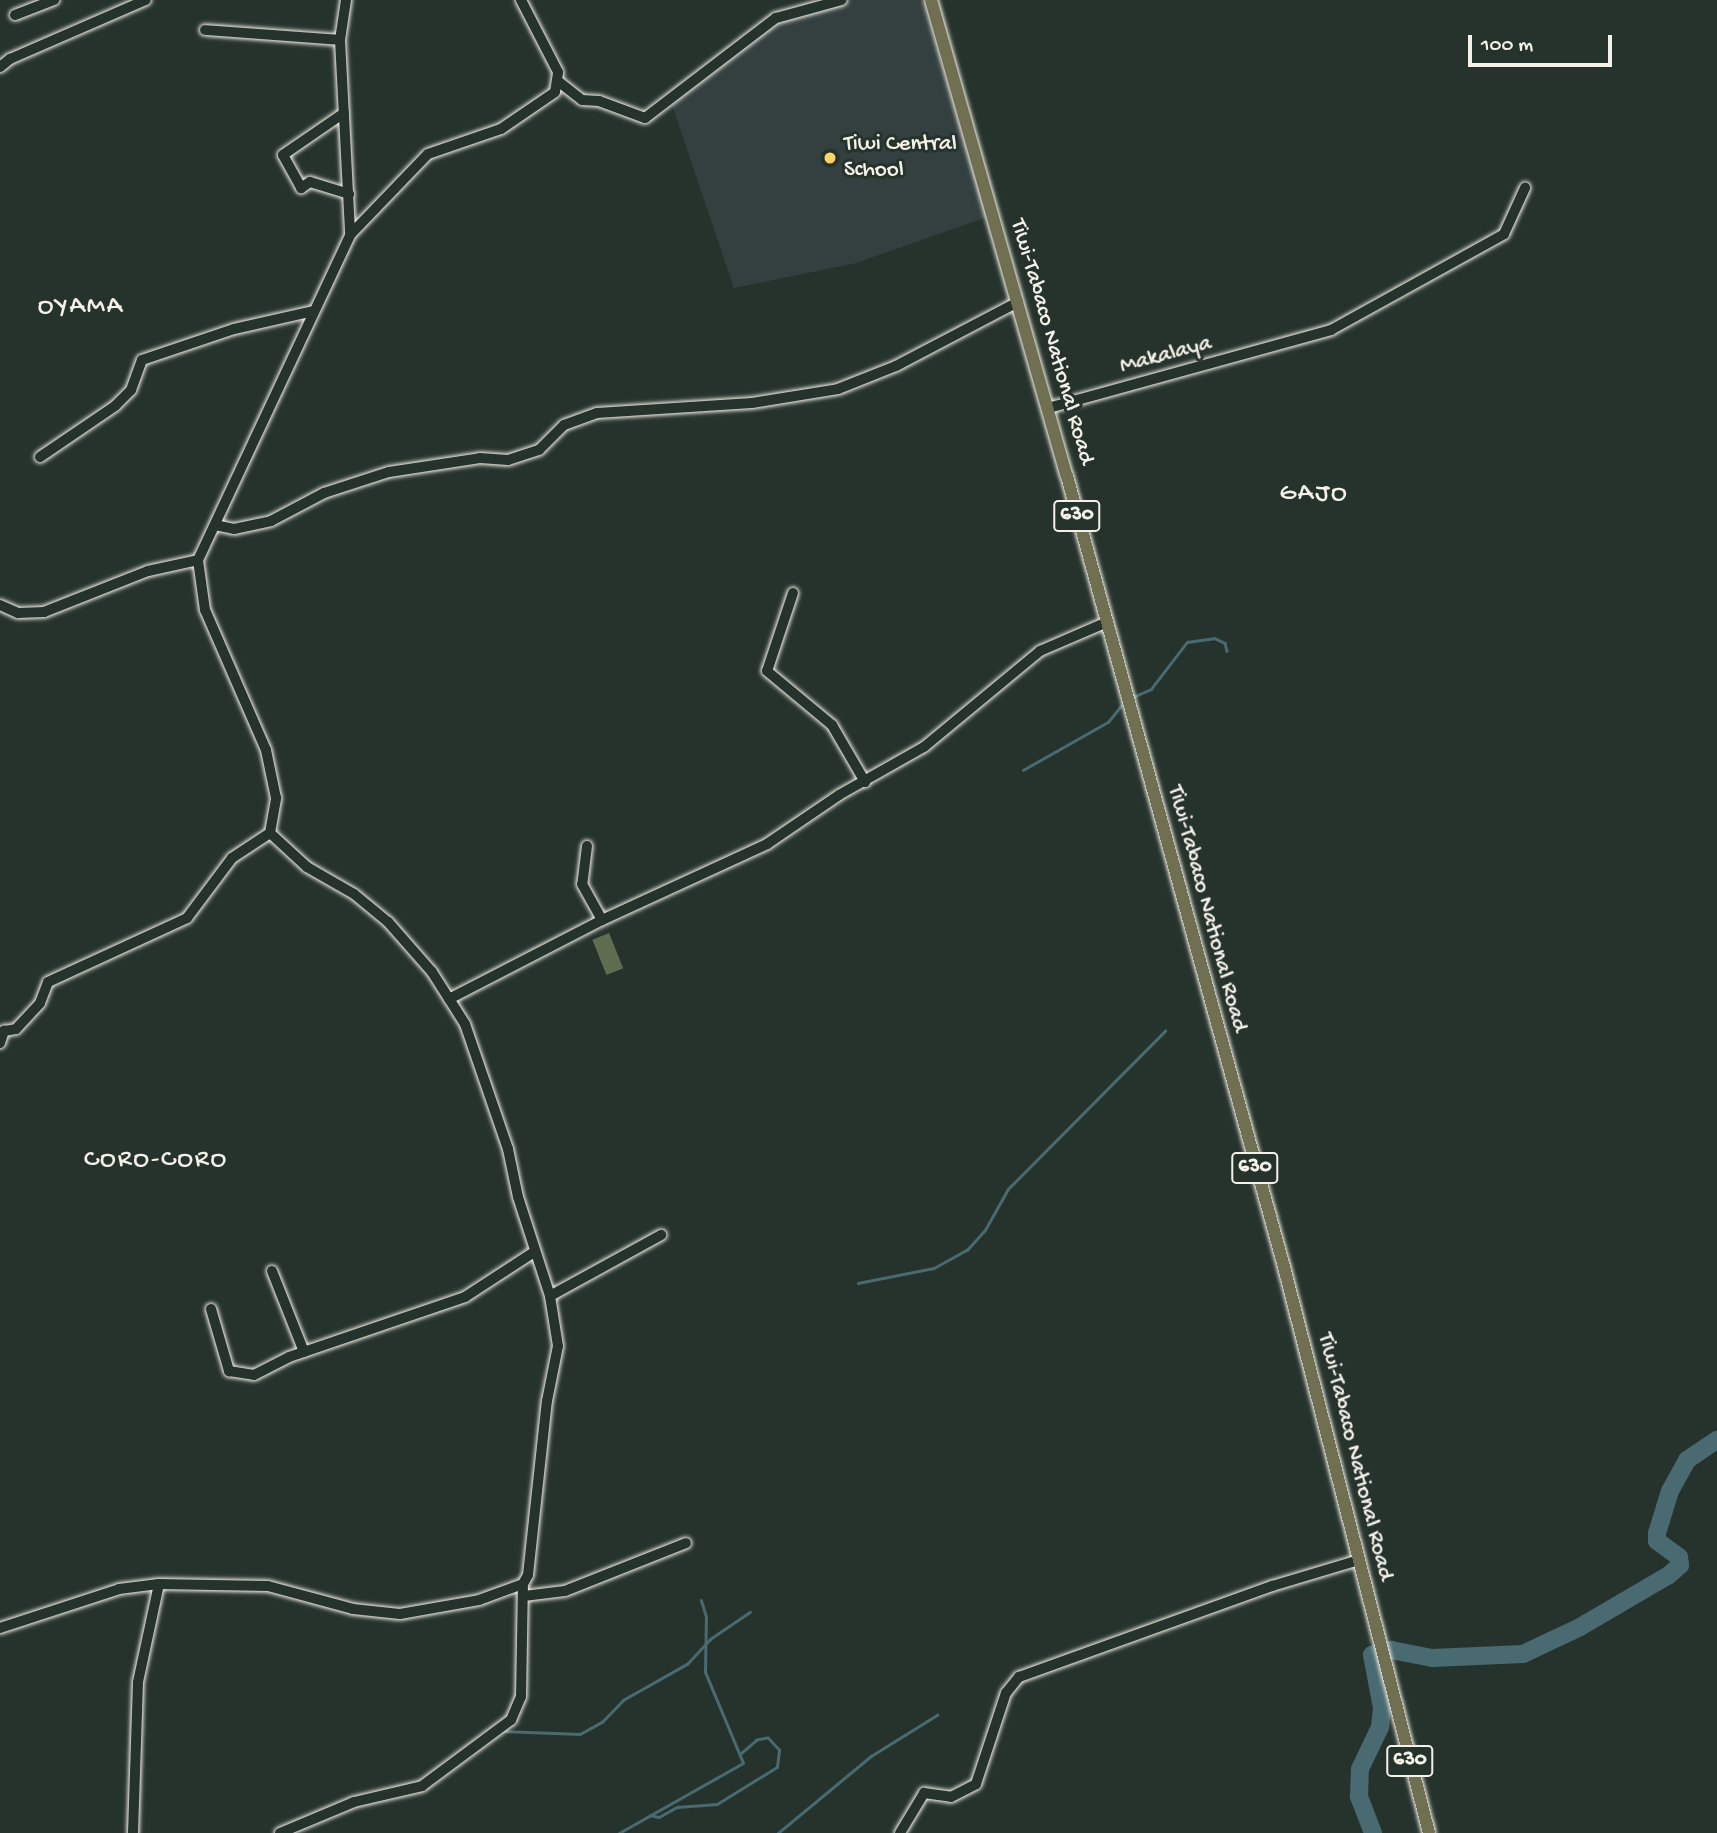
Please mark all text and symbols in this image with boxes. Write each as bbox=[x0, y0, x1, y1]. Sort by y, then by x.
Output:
scale bar bbox=[1472, 21, 1616, 65]
text: 100 m bbox=[1481, 34, 1533, 59]
place label: Tiwi Central School bbox=[844, 131, 957, 185]
marker: Tiwi Central School bbox=[822, 150, 838, 166]
street label: Tiwi-Tabaco National Road bbox=[1003, 216, 1099, 468]
district label: OYAMA bbox=[38, 292, 124, 324]
street label: Makalaya bbox=[1117, 331, 1215, 381]
district label: GAJO bbox=[1280, 479, 1348, 511]
road number: 630 bbox=[1052, 498, 1102, 534]
street label: Tiwi-Tabaco National Road bbox=[1160, 783, 1252, 1035]
district label: CORO-CORO bbox=[85, 1145, 227, 1177]
road number: 630 bbox=[1230, 1150, 1280, 1186]
street label: Tiwi-Tabaco National Road bbox=[1310, 1330, 1398, 1584]
road number: 630 bbox=[1386, 1744, 1434, 1778]

